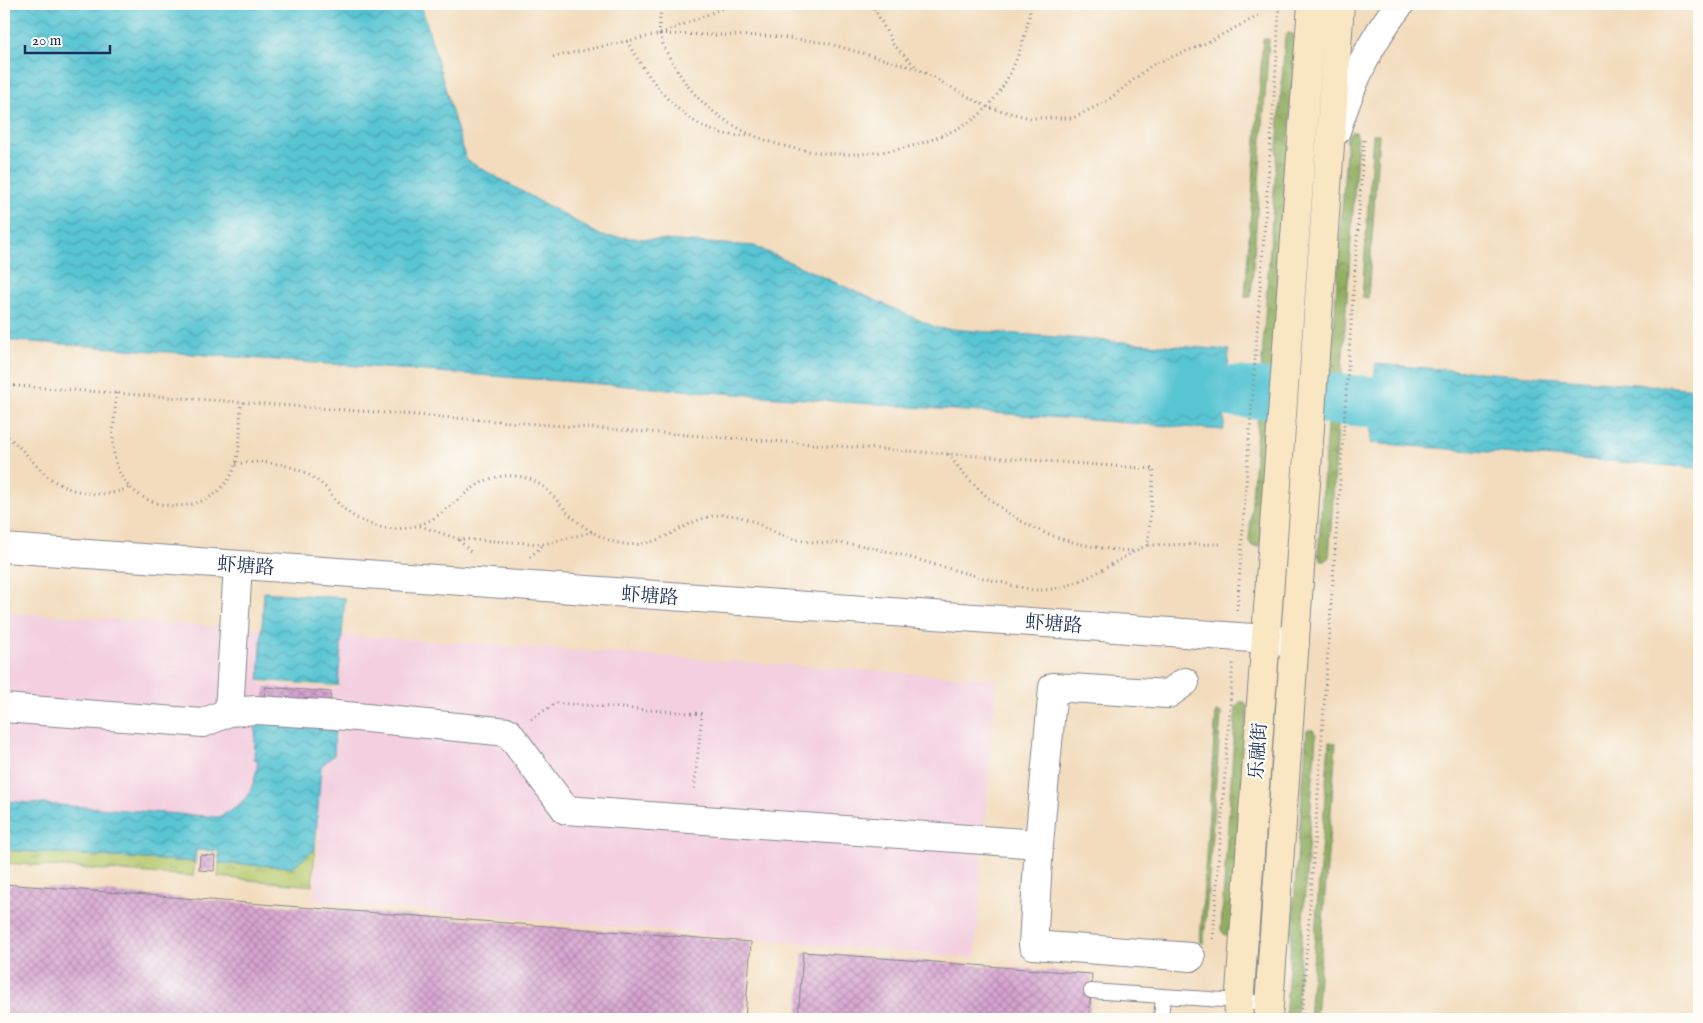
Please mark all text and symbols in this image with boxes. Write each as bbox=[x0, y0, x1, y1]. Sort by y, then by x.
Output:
scale bar bbox=[25, 22, 110, 54]
text: 20 m bbox=[32, 31, 62, 50]
street label: 虾塘路 bbox=[217, 553, 275, 581]
street label: 虾塘路 bbox=[621, 583, 679, 611]
street label: 虾塘路 bbox=[1025, 611, 1083, 639]
street label: 乐融街 bbox=[1245, 722, 1273, 780]

